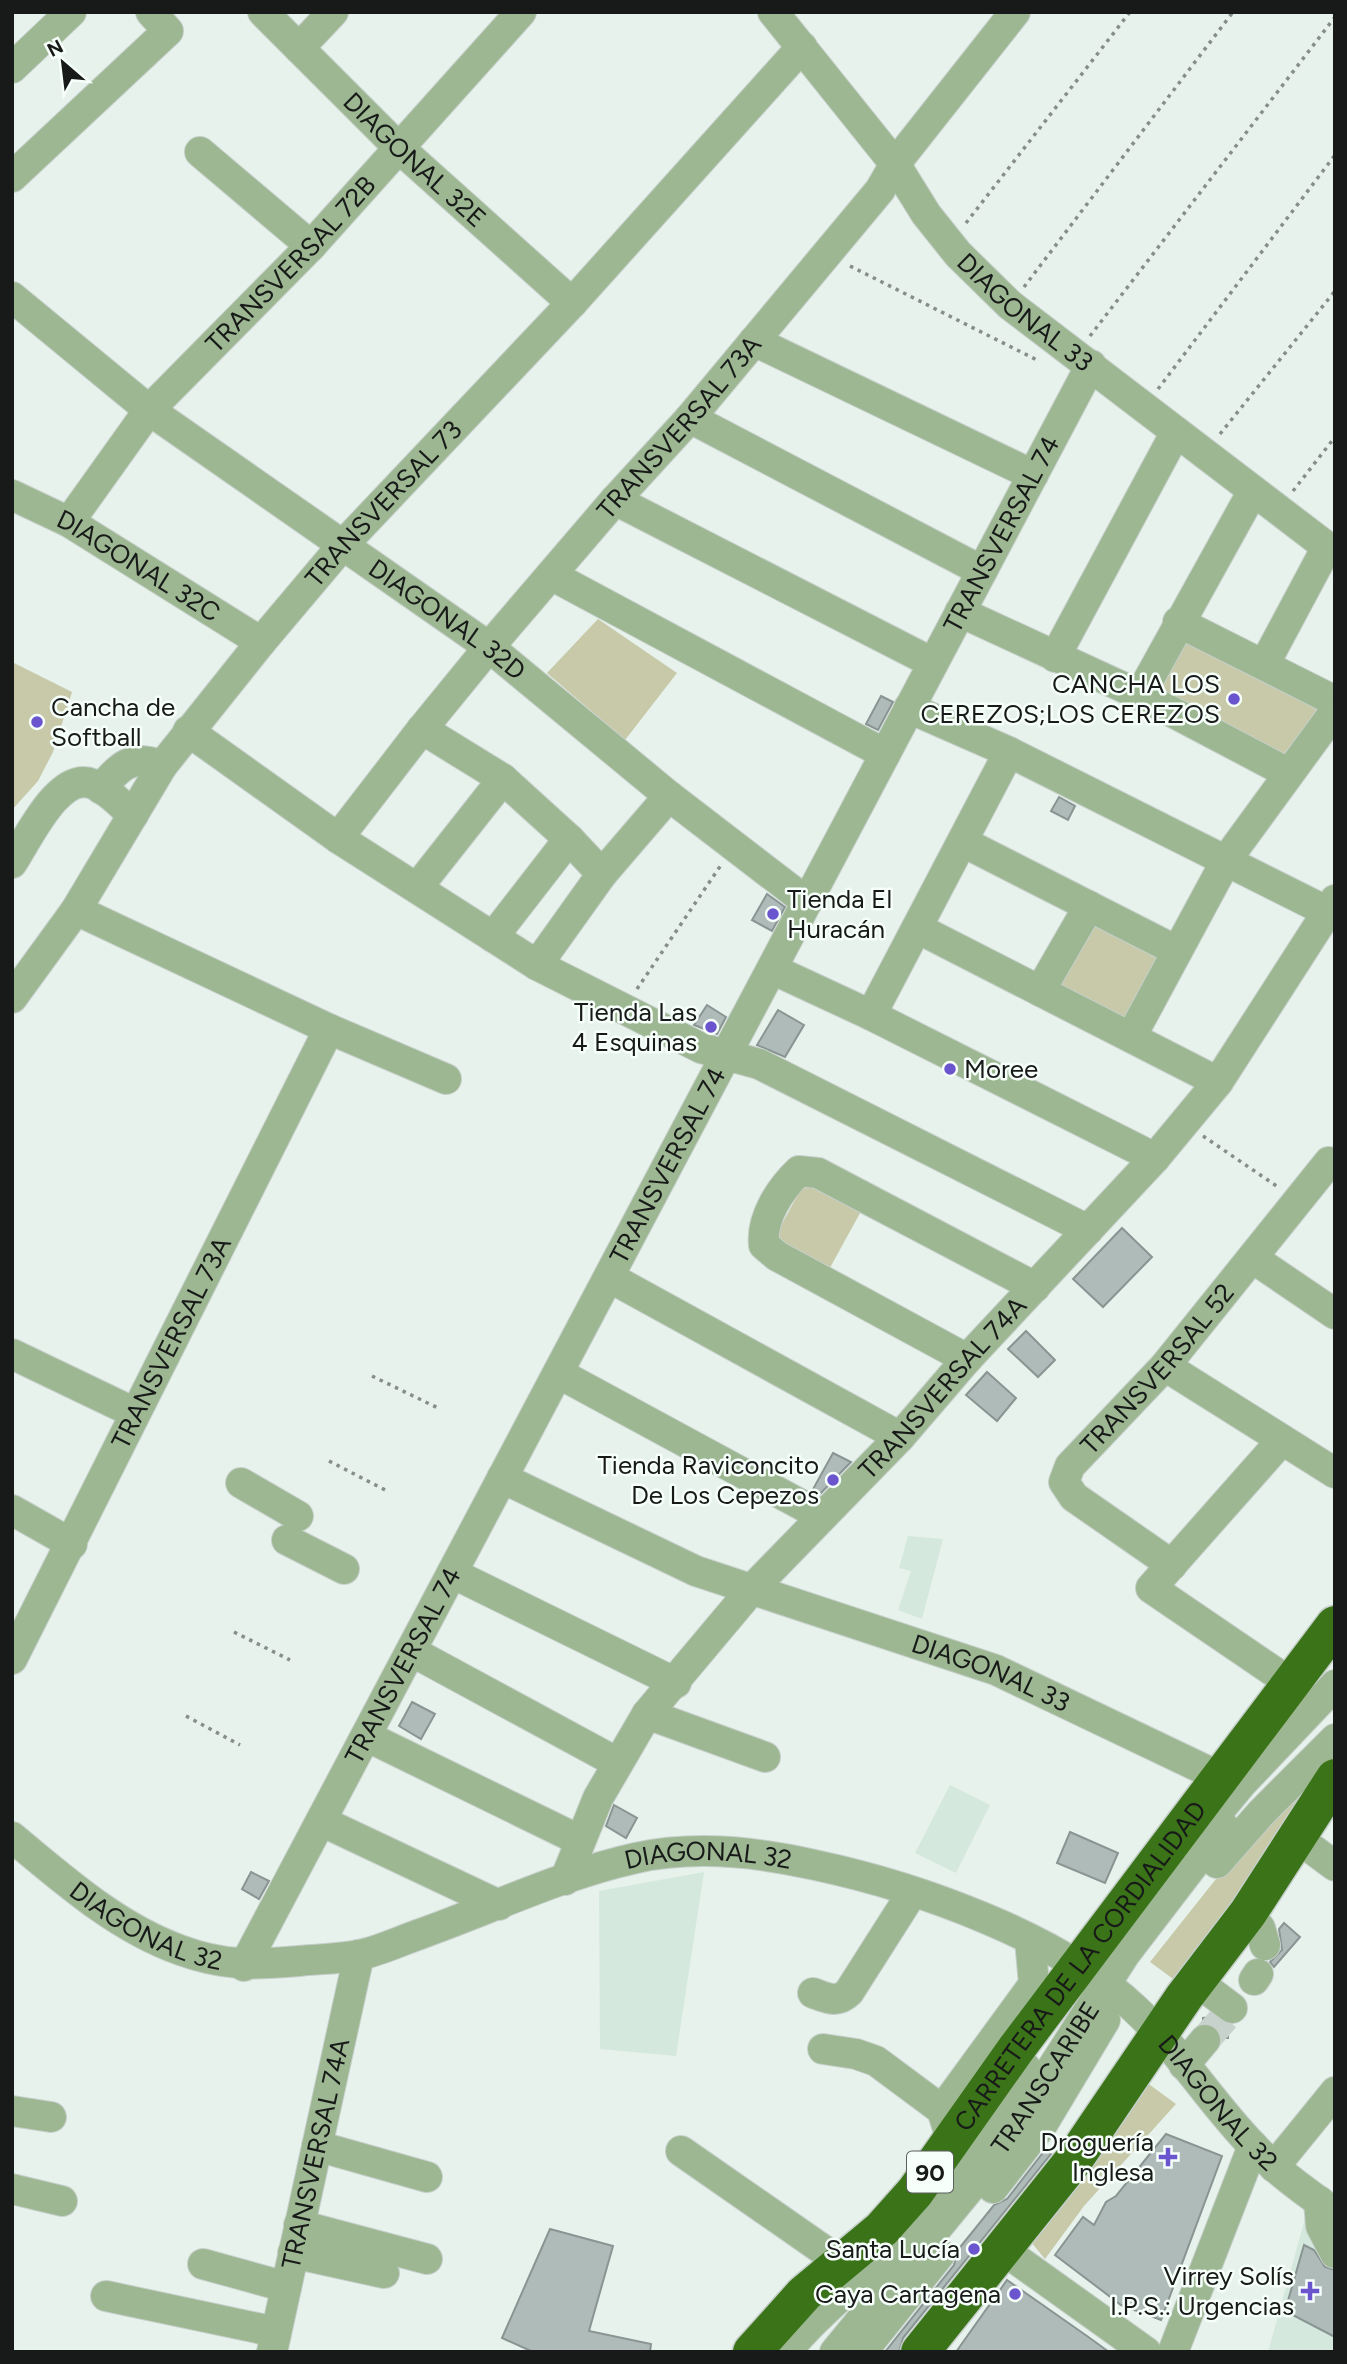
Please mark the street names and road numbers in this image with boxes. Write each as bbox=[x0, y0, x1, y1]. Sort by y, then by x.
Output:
street label: DIAGONAL 32E bbox=[337, 86, 493, 234]
street label: TRANSVERSAL 72B bbox=[199, 169, 382, 359]
street label: DIAGONAL 33 bbox=[950, 246, 1099, 378]
street label: TRANSVERSAL 73A bbox=[590, 329, 768, 525]
street label: TRANSVERSAL 73 bbox=[298, 414, 468, 594]
street label: TRANSVERSAL 74 bbox=[937, 430, 1067, 638]
street label: DIAGONAL 32C bbox=[52, 503, 226, 629]
street label: DIAGONAL 32D bbox=[362, 552, 532, 687]
street label: TRANSVERSAL 74 bbox=[603, 1061, 733, 1269]
street label: TRANSVERSAL 73A bbox=[104, 1231, 238, 1454]
street label: TRANSVERSAL 52 bbox=[1074, 1277, 1241, 1461]
street label: TRANSVERSAL 74A bbox=[852, 1289, 1033, 1486]
street label: TRANSVERSAL 74 bbox=[338, 1562, 468, 1769]
street label: DIAGONAL 33 bbox=[907, 1627, 1075, 1719]
street label: CARRETERA DE LA CORDIALIDAD bbox=[947, 1794, 1213, 2137]
street label: DIAGONAL 32 bbox=[621, 1835, 795, 1876]
street label: DIAGONAL 32 bbox=[63, 1874, 225, 1977]
street label: TRANSCARIBE bbox=[984, 1996, 1106, 2160]
street label: DIAGONAL 32 bbox=[1151, 2028, 1284, 2178]
street label: TRANSVERSAL 74A bbox=[275, 2035, 356, 2272]
road number: 90 bbox=[907, 2152, 953, 2192]

